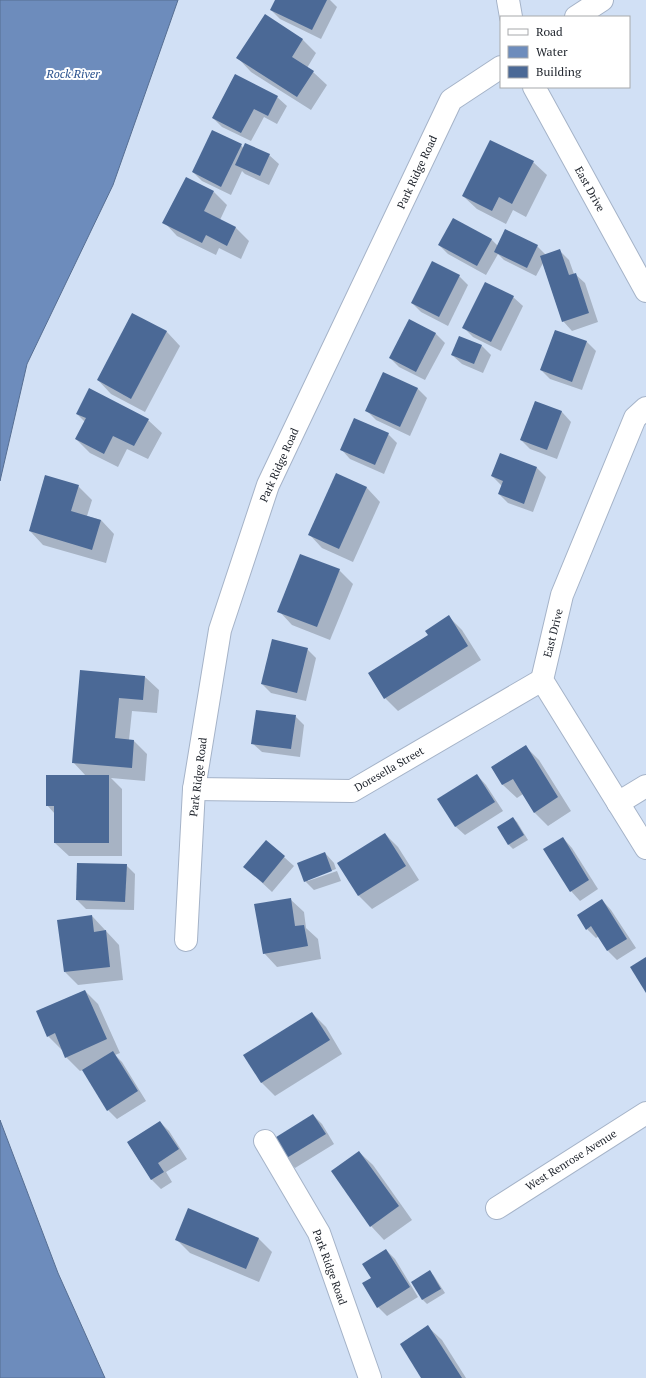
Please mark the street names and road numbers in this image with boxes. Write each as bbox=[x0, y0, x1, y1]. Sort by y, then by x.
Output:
street label: Park Ridge Road bbox=[394, 133, 440, 211]
street label: East Drive bbox=[572, 164, 608, 215]
street label: Park Ridge Road bbox=[256, 426, 302, 504]
street label: East Drive bbox=[540, 607, 566, 659]
street label: Park Ridge Road bbox=[186, 737, 210, 817]
street label: Doresella Street bbox=[352, 743, 426, 795]
street label: West Renrose Avenue bbox=[523, 1126, 619, 1194]
street label: Park Ridge Road bbox=[310, 1227, 350, 1307]

